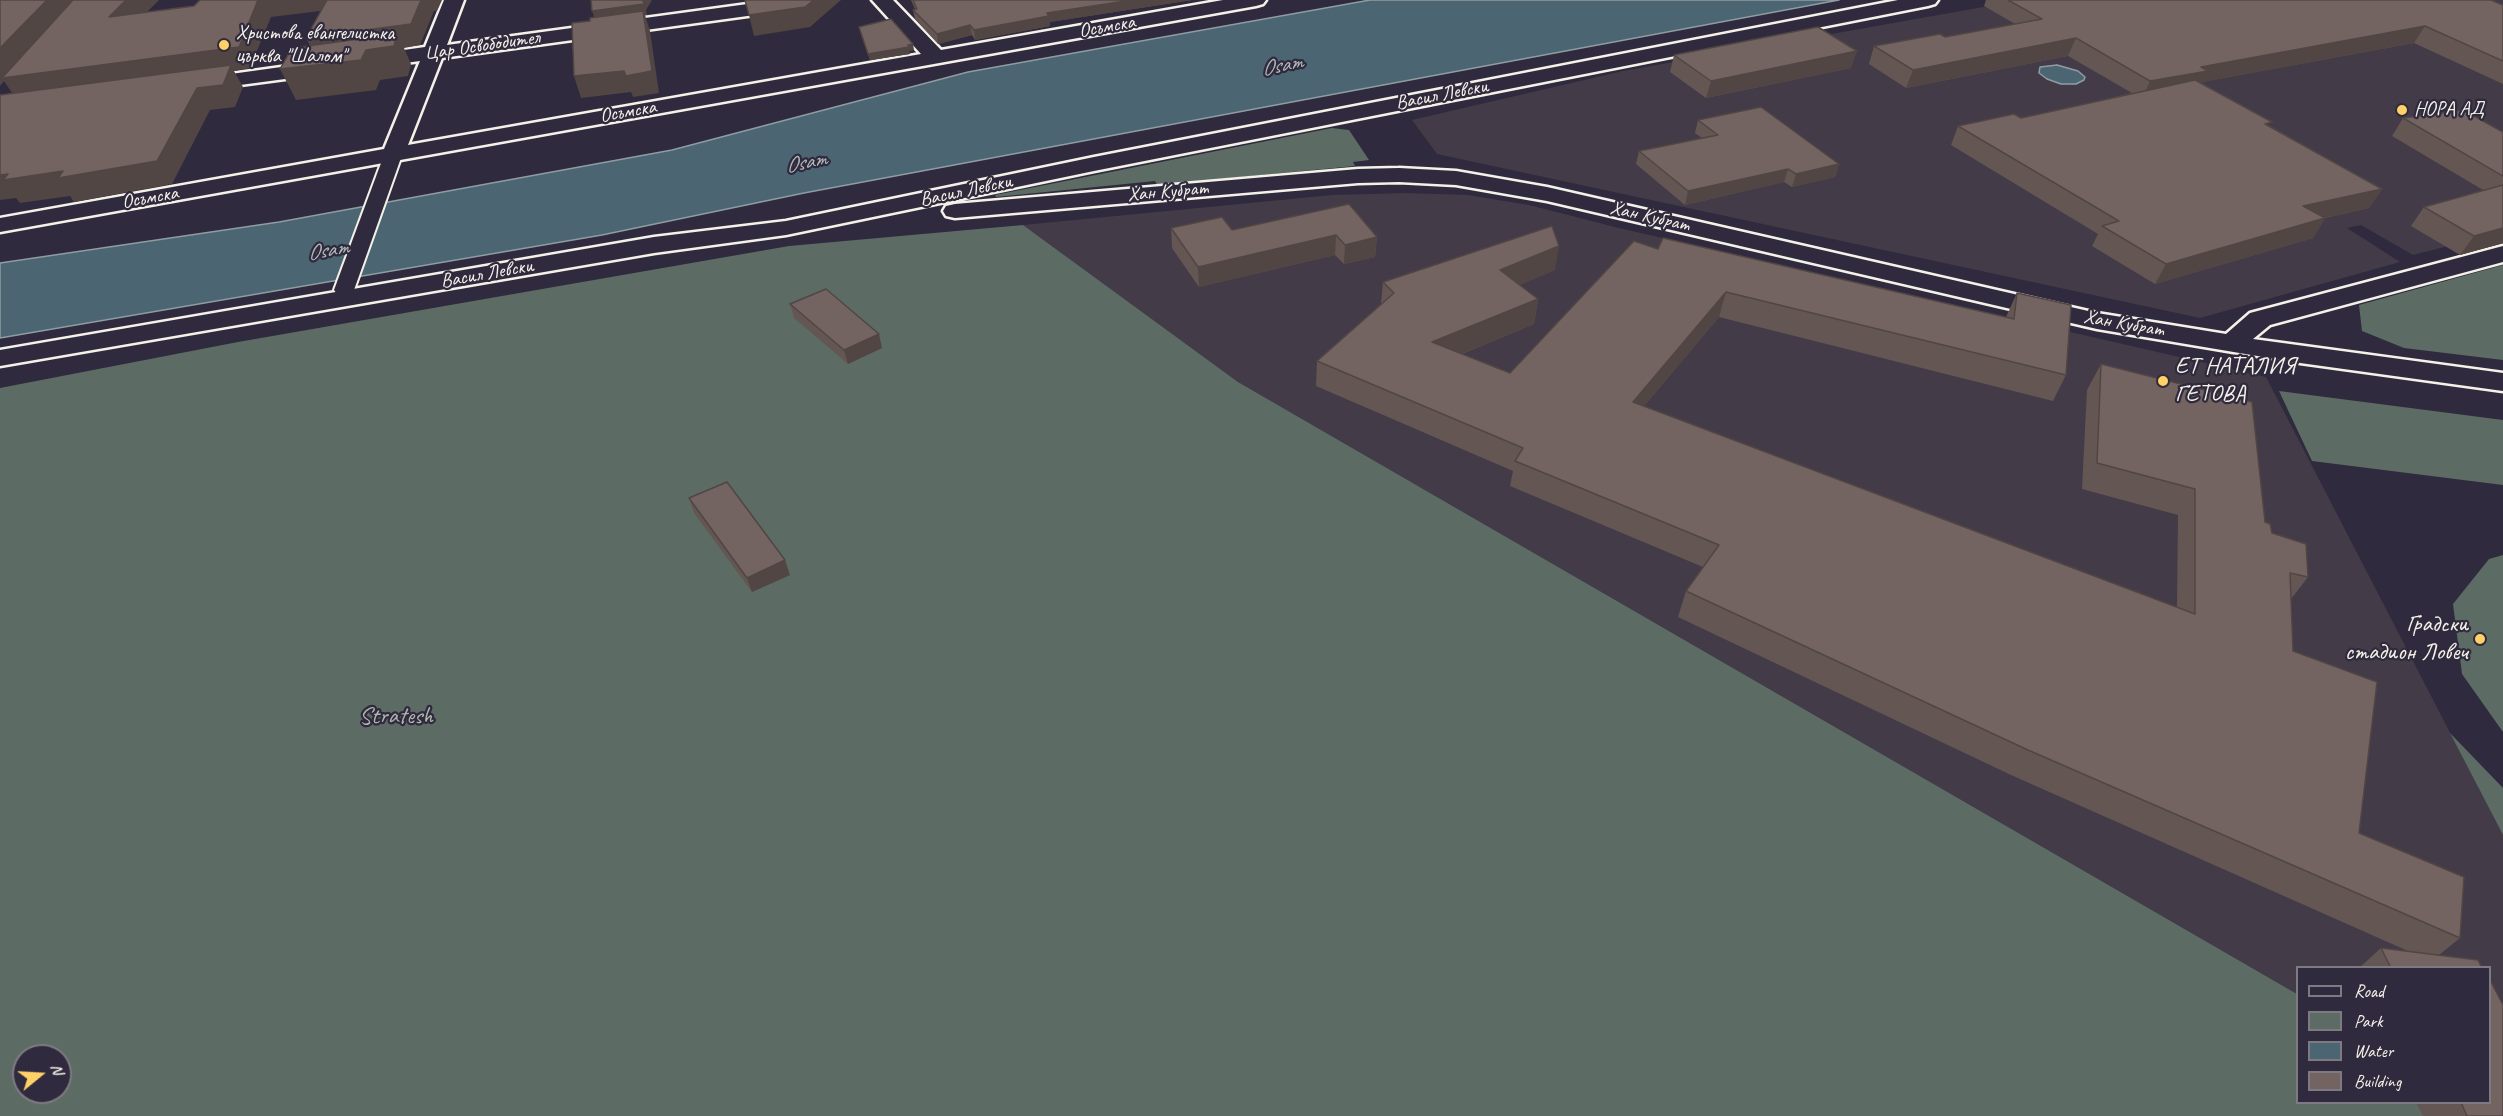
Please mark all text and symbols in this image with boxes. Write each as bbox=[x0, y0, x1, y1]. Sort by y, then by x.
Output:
street label: Осъмска bbox=[1077, 10, 1137, 44]
place label: Христова евангелистка църква "Шалом" bbox=[236, 22, 394, 69]
street label: Цар Освободител bbox=[423, 26, 541, 66]
marker: Христова евангелистка църква "Шалом" bbox=[217, 38, 231, 52]
water label: Osam bbox=[1259, 49, 1305, 83]
street label: Васил Левски bbox=[1394, 74, 1490, 116]
street label: Осъмска bbox=[598, 95, 658, 129]
place label: НОРА АД bbox=[2414, 98, 2484, 122]
marker: НОРА АД bbox=[2395, 103, 2409, 117]
water label: Osam bbox=[783, 146, 829, 180]
street label: Васил Левски bbox=[918, 170, 1014, 212]
street label: Хан Кубрат bbox=[1126, 176, 1210, 208]
street label: Осъмска bbox=[120, 181, 180, 215]
street label: Хан Кубрат bbox=[1608, 196, 1692, 238]
water label: Osam bbox=[305, 234, 351, 268]
street label: Васил Левски bbox=[439, 254, 535, 294]
street label: Хан Кубрат bbox=[2082, 305, 2166, 343]
place label: ЕТ НАТАЛИЯ ГЕТОВА bbox=[2175, 353, 2295, 409]
marker: ЕТ НАТАЛИЯ ГЕТОВА bbox=[2156, 374, 2170, 388]
place label: Градски стадион Ловеч bbox=[2345, 611, 2468, 667]
marker: Градски стадион Ловеч bbox=[2473, 632, 2487, 646]
park label: Stratesh bbox=[359, 703, 433, 731]
legend bbox=[2296, 966, 2491, 1104]
text: Road bbox=[2354, 980, 2384, 1002]
text: Park bbox=[2354, 1010, 2383, 1032]
text: Water bbox=[2354, 1040, 2393, 1062]
north arrow bbox=[12, 1044, 72, 1104]
text: N bbox=[46, 1061, 68, 1077]
text: Building bbox=[2354, 1070, 2401, 1092]

